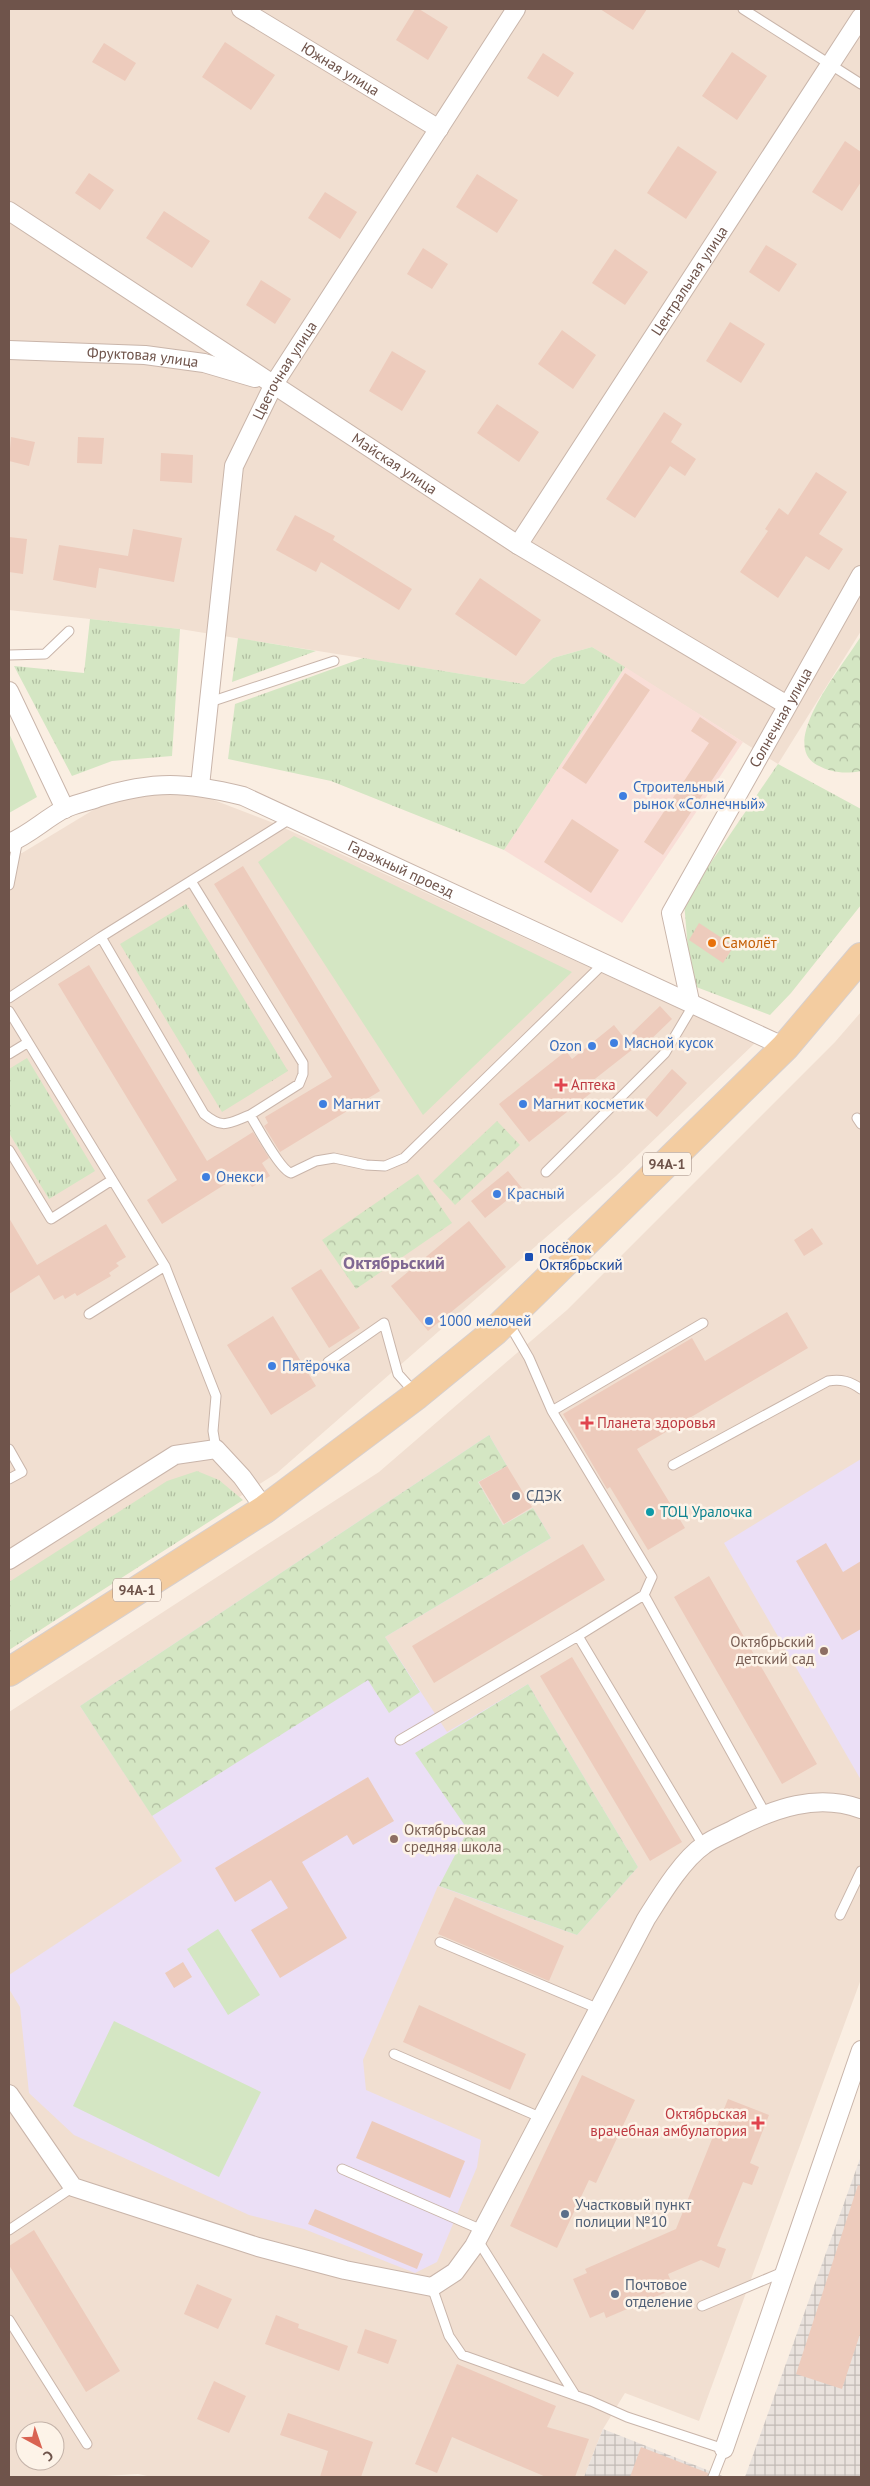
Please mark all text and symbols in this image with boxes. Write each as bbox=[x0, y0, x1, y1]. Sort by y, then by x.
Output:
street label: Южная улица bbox=[298, 38, 383, 100]
street label: Центральная улица bbox=[647, 222, 732, 339]
street label: Цветочная улица bbox=[248, 317, 321, 423]
street label: Фруктовая улица bbox=[87, 343, 200, 371]
street label: Майская улица bbox=[348, 429, 441, 498]
street label: Солнечная улица bbox=[745, 664, 816, 771]
place label: Строительный рынок «Солнечный» bbox=[633, 777, 765, 813]
marker: Строительный рынок «Солнечный» bbox=[617, 790, 629, 802]
street label: Гаражный проезд bbox=[345, 836, 457, 901]
place label: Самолёт bbox=[722, 933, 777, 952]
marker: Самолёт bbox=[706, 937, 718, 949]
place label: Мясной кусок bbox=[624, 1033, 715, 1052]
place label: Ozon bbox=[549, 1036, 582, 1055]
marker: Мясной кусок bbox=[608, 1037, 620, 1049]
marker: Ozon bbox=[586, 1040, 598, 1052]
place label: Аптека bbox=[571, 1075, 616, 1094]
marker: Аптека bbox=[555, 1079, 567, 1091]
place label: Магнит bbox=[333, 1094, 380, 1113]
place label: Магнит косметик bbox=[533, 1094, 645, 1113]
marker: Магнит bbox=[317, 1098, 329, 1110]
marker: Магнит косметик bbox=[517, 1098, 529, 1110]
road number: 94А-1 bbox=[643, 1152, 691, 1176]
place label: Онекси bbox=[216, 1167, 264, 1186]
marker: Онекси bbox=[200, 1171, 212, 1183]
place label: Красный bbox=[507, 1184, 565, 1203]
marker: Красный bbox=[491, 1188, 503, 1200]
place label: посёлок Октябрьский bbox=[539, 1238, 623, 1274]
district label: Октябрьский bbox=[343, 1251, 445, 1274]
marker: посёлок Октябрьский bbox=[523, 1251, 535, 1263]
place label: 1000 мелочей bbox=[439, 1311, 531, 1330]
marker: 1000 мелочей bbox=[423, 1315, 435, 1327]
place label: Пятёрочка bbox=[282, 1356, 350, 1375]
marker: Пятёрочка bbox=[266, 1360, 278, 1372]
place label: Планета здоровья bbox=[597, 1413, 716, 1432]
marker: Планета здоровья bbox=[581, 1417, 593, 1429]
place label: СДЭК bbox=[526, 1486, 562, 1505]
marker: СДЭК bbox=[510, 1490, 522, 1502]
place label: ТОЦ Уралочка bbox=[660, 1502, 752, 1521]
marker: ТОЦ Уралочка bbox=[644, 1506, 656, 1518]
road number: 94А-1 bbox=[113, 1578, 161, 1602]
place label: Октябрьский детский сад bbox=[730, 1632, 814, 1668]
marker: Октябрьский детский сад bbox=[818, 1645, 830, 1657]
place label: Октябрьская средняя школа bbox=[404, 1820, 502, 1856]
marker: Октябрьская средняя школа bbox=[388, 1833, 400, 1845]
place label: Октябрьская врачебная амбулатория bbox=[590, 2104, 747, 2140]
marker: Октябрьская врачебная амбулатория bbox=[751, 2116, 765, 2130]
place label: Участковый пункт полиции №10 bbox=[575, 2195, 691, 2231]
marker: Участковый пункт полиции №10 bbox=[559, 2208, 571, 2220]
place label: Почтовое отделение bbox=[625, 2275, 693, 2311]
marker: Почтовое отделение bbox=[609, 2288, 621, 2300]
north arrow bbox=[15, 2421, 65, 2471]
text: С bbox=[39, 2447, 57, 2465]

